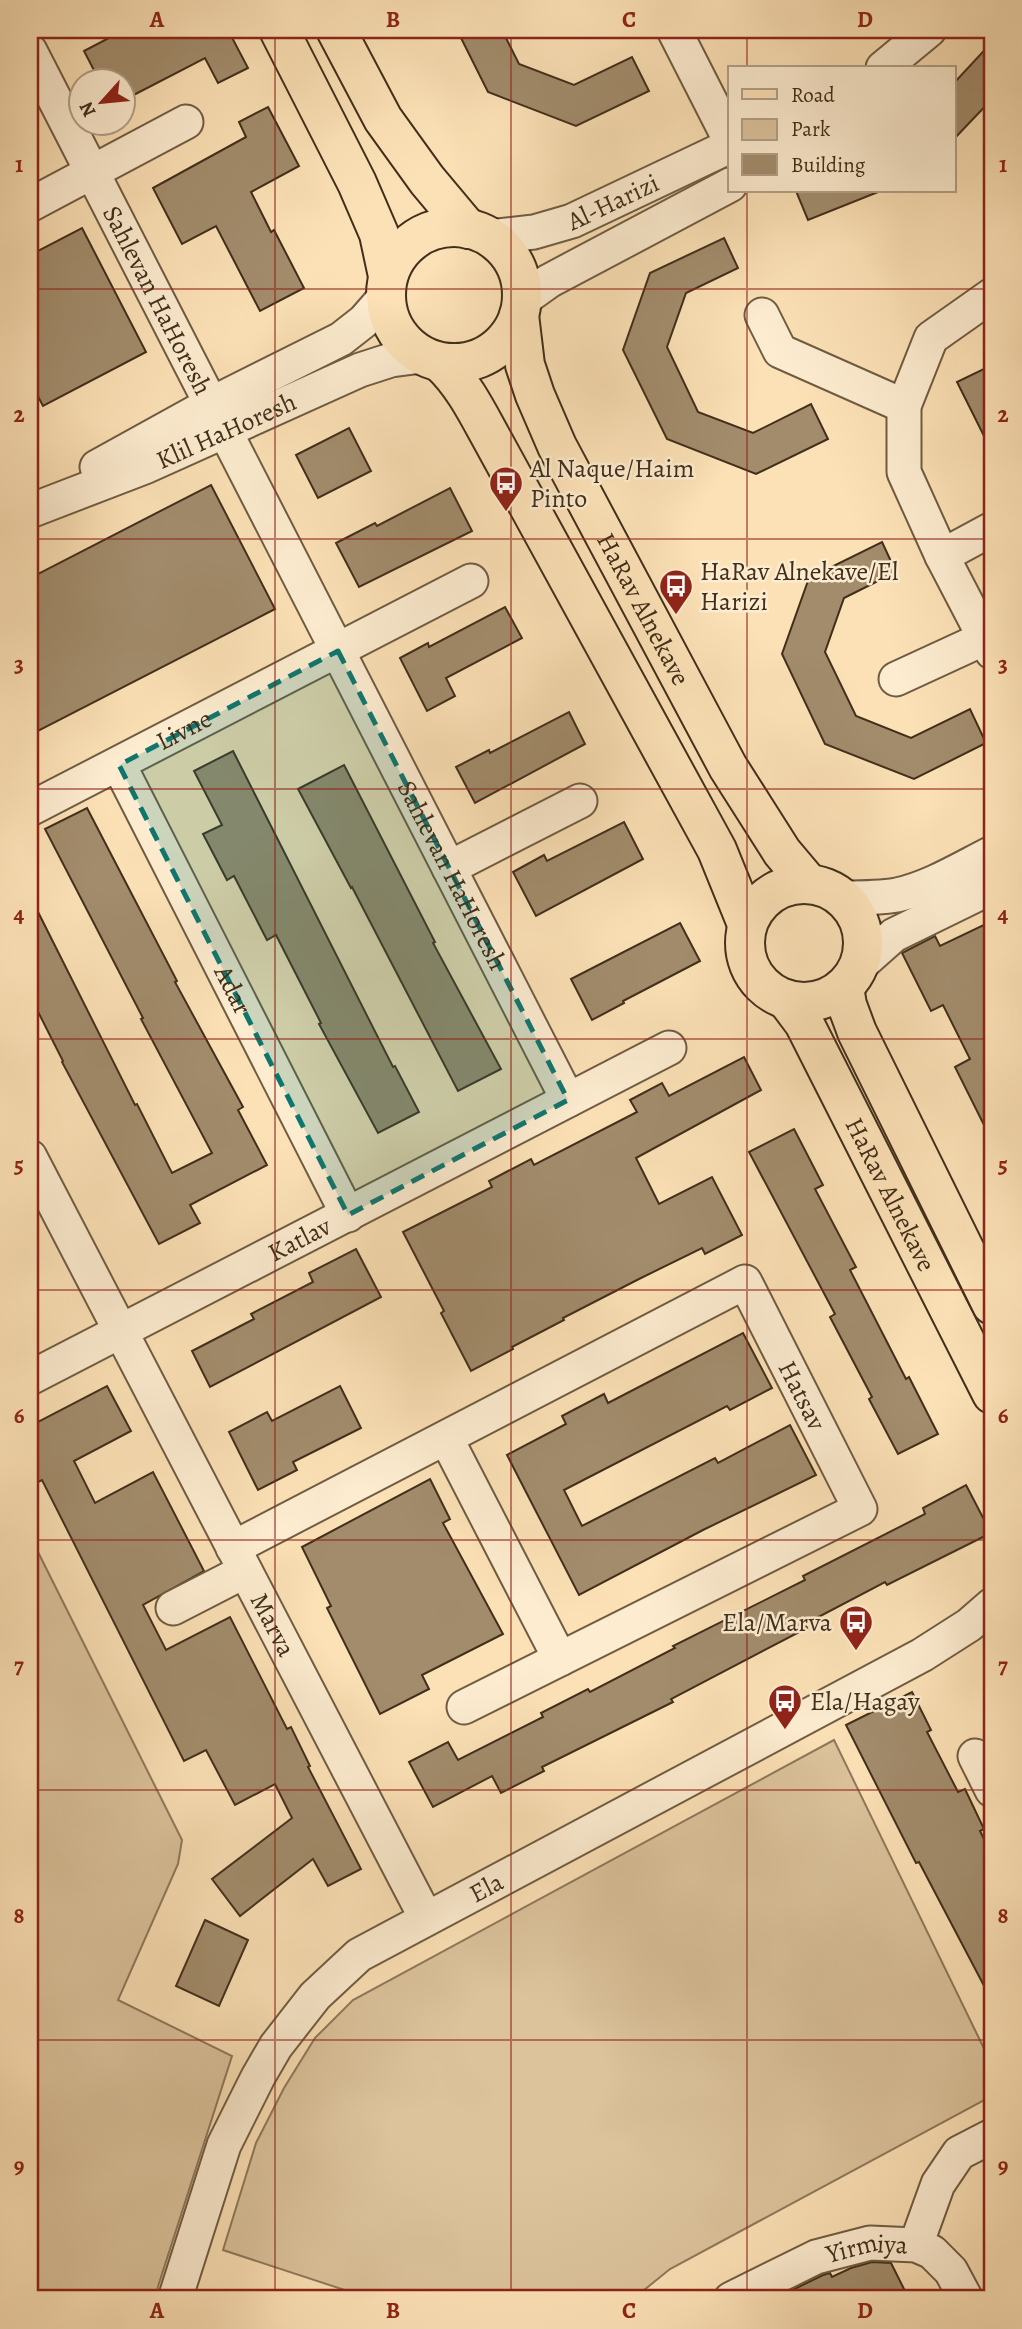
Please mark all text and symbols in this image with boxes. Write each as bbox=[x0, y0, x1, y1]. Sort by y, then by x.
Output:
text: A bbox=[149, 4, 165, 35]
text: B bbox=[386, 4, 400, 35]
text: C bbox=[622, 4, 636, 35]
text: D bbox=[857, 4, 873, 35]
north arrow bbox=[66, 66, 136, 136]
legend bbox=[728, 66, 956, 192]
text: Road bbox=[791, 81, 835, 109]
text: N bbox=[73, 97, 102, 121]
text: Park bbox=[791, 115, 831, 143]
text: 1 bbox=[15, 149, 23, 180]
text: 1 bbox=[999, 149, 1007, 180]
text: Building bbox=[791, 151, 866, 179]
street label: Al-Harizi bbox=[560, 165, 665, 239]
street label: Sahlevan HaHoresh bbox=[94, 200, 221, 401]
street label: Klil HaHoresh bbox=[151, 384, 302, 478]
text: 2 bbox=[13, 399, 25, 430]
text: 2 bbox=[997, 399, 1009, 430]
place label: Al Naque/Haim Pinto bbox=[529, 451, 694, 516]
bus stop icon: Al Naque/Haim Pinto bbox=[487, 464, 525, 513]
street label: HaRav Alnekave bbox=[588, 527, 698, 692]
place label: HaRav Alnekave/El Harizi bbox=[700, 554, 898, 619]
bus stop icon: HaRav Alnekave/El Harizi bbox=[657, 567, 695, 616]
text: 3 bbox=[14, 649, 24, 680]
text: 3 bbox=[998, 649, 1008, 680]
street label: Livne bbox=[150, 701, 218, 759]
street label: Sahlevan HaHoresh bbox=[389, 774, 515, 976]
text: 4 bbox=[14, 899, 25, 930]
text: 4 bbox=[998, 899, 1009, 930]
street label: Adar bbox=[205, 958, 260, 1020]
street label: HaRav Alnekave bbox=[837, 1112, 944, 1277]
text: 5 bbox=[14, 1149, 24, 1180]
text: 5 bbox=[998, 1149, 1008, 1180]
street label: Katlav bbox=[262, 1208, 337, 1270]
street label: Hatsav bbox=[770, 1355, 834, 1437]
text: 6 bbox=[14, 1400, 25, 1431]
text: 6 bbox=[998, 1400, 1009, 1431]
street label: Marva bbox=[242, 1587, 304, 1663]
bus stop icon: Ela/Marva bbox=[837, 1603, 875, 1652]
place label: Ela/Marva bbox=[722, 1605, 832, 1640]
text: 7 bbox=[14, 1650, 24, 1681]
text: 7 bbox=[998, 1650, 1008, 1681]
bus stop icon: Ela/Hagay bbox=[766, 1682, 804, 1731]
place label: Ela/Hagay bbox=[810, 1684, 920, 1719]
street label: Ela bbox=[463, 1864, 509, 1911]
text: 8 bbox=[13, 1900, 25, 1931]
text: 8 bbox=[997, 1900, 1009, 1931]
text: 9 bbox=[14, 2150, 24, 2181]
text: 9 bbox=[998, 2150, 1008, 2181]
street label: Yirmiya bbox=[821, 2225, 908, 2272]
text: A bbox=[149, 2295, 165, 2326]
text: B bbox=[386, 2295, 400, 2326]
text: C bbox=[622, 2295, 636, 2326]
text: D bbox=[857, 2295, 873, 2326]

